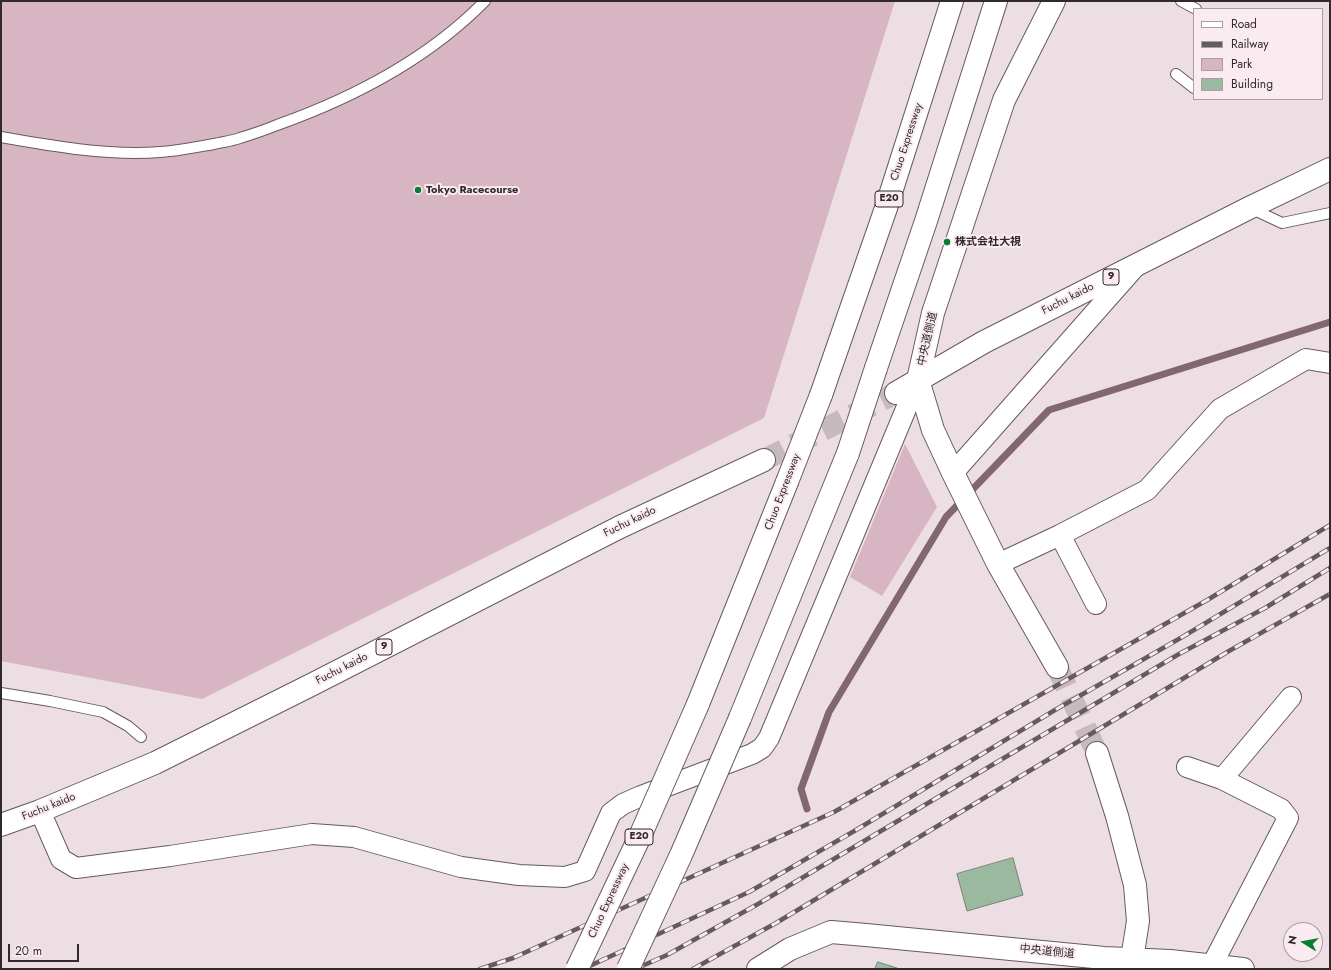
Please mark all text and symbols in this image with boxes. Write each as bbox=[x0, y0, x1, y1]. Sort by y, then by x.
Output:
legend bbox=[1193, 8, 1323, 100]
text: Road bbox=[1231, 15, 1257, 33]
text: Railway bbox=[1231, 35, 1269, 53]
text: Park bbox=[1231, 55, 1252, 73]
text: Building bbox=[1231, 75, 1273, 93]
street label: Chuo Expressway bbox=[888, 101, 926, 183]
place label: Tokyo Racecourse bbox=[426, 183, 518, 197]
marker: Tokyo Racecourse bbox=[413, 185, 423, 195]
road number: E20 bbox=[875, 191, 903, 207]
place label: 株式会社大視 bbox=[955, 235, 1021, 249]
marker: 株式会社大視 bbox=[942, 237, 952, 247]
road number: 9 bbox=[1103, 269, 1119, 285]
street label: Fuchu kaido bbox=[1040, 280, 1096, 318]
street label: 中央道側道 bbox=[915, 311, 941, 367]
street label: Chuo Expressway bbox=[762, 452, 804, 532]
street label: Fuchu kaido bbox=[602, 504, 658, 540]
road number: 9 bbox=[376, 639, 392, 655]
street label: Fuchu kaido bbox=[314, 650, 370, 688]
street label: Fuchu kaido bbox=[20, 790, 78, 824]
road number: E20 bbox=[625, 829, 653, 845]
street label: Chuo Expressway bbox=[586, 862, 632, 940]
north arrow bbox=[1283, 922, 1323, 962]
text: N bbox=[1284, 934, 1301, 946]
scale bar bbox=[10, 936, 81, 962]
text: 20 m bbox=[15, 942, 42, 960]
street label: 中央道側道 bbox=[1019, 943, 1075, 961]

